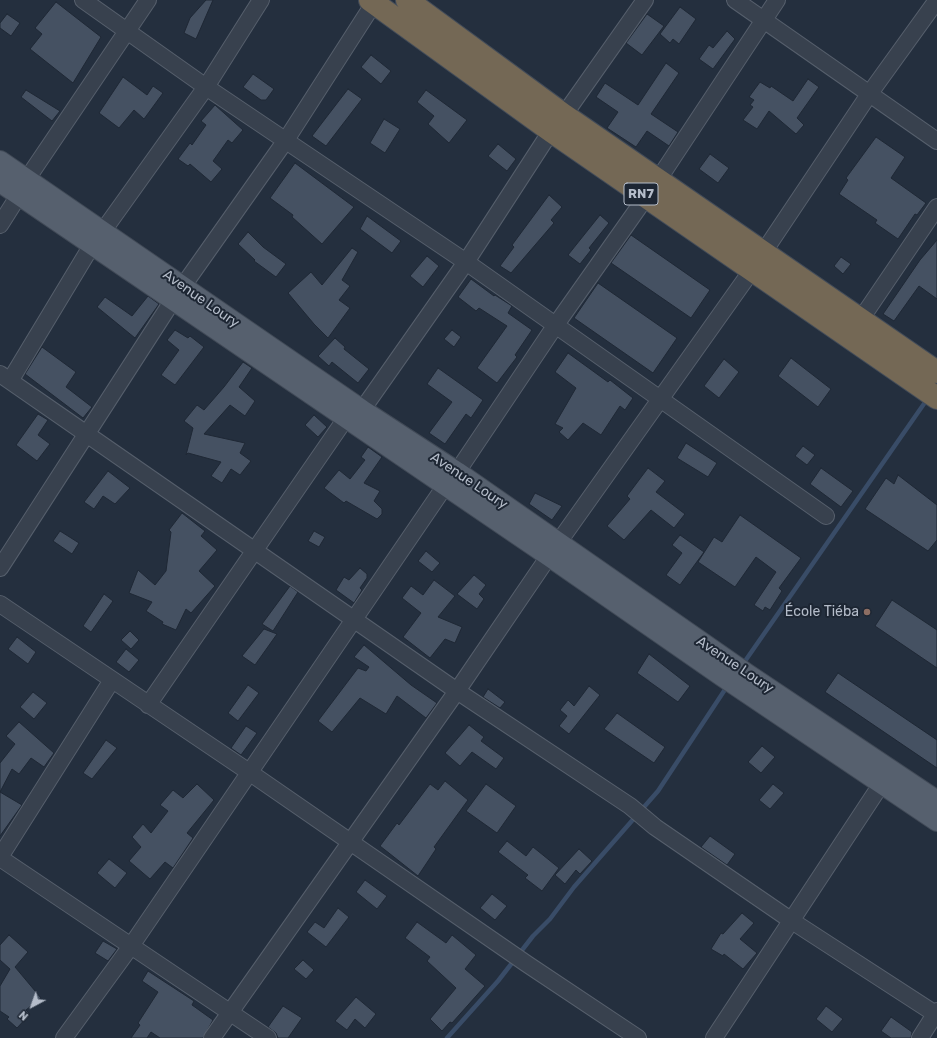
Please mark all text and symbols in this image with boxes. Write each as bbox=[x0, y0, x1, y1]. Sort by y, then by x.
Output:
road number: RN7 bbox=[624, 183, 658, 205]
street label: Avenue Loury bbox=[159, 266, 243, 332]
street label: Avenue Loury bbox=[427, 449, 511, 513]
place label: École Tiéba bbox=[785, 604, 859, 620]
marker: École Tiéba bbox=[862, 607, 872, 617]
street label: Avenue Loury bbox=[693, 633, 777, 697]
north arrow bbox=[12, 986, 52, 1026]
text: N bbox=[17, 1008, 31, 1023]

